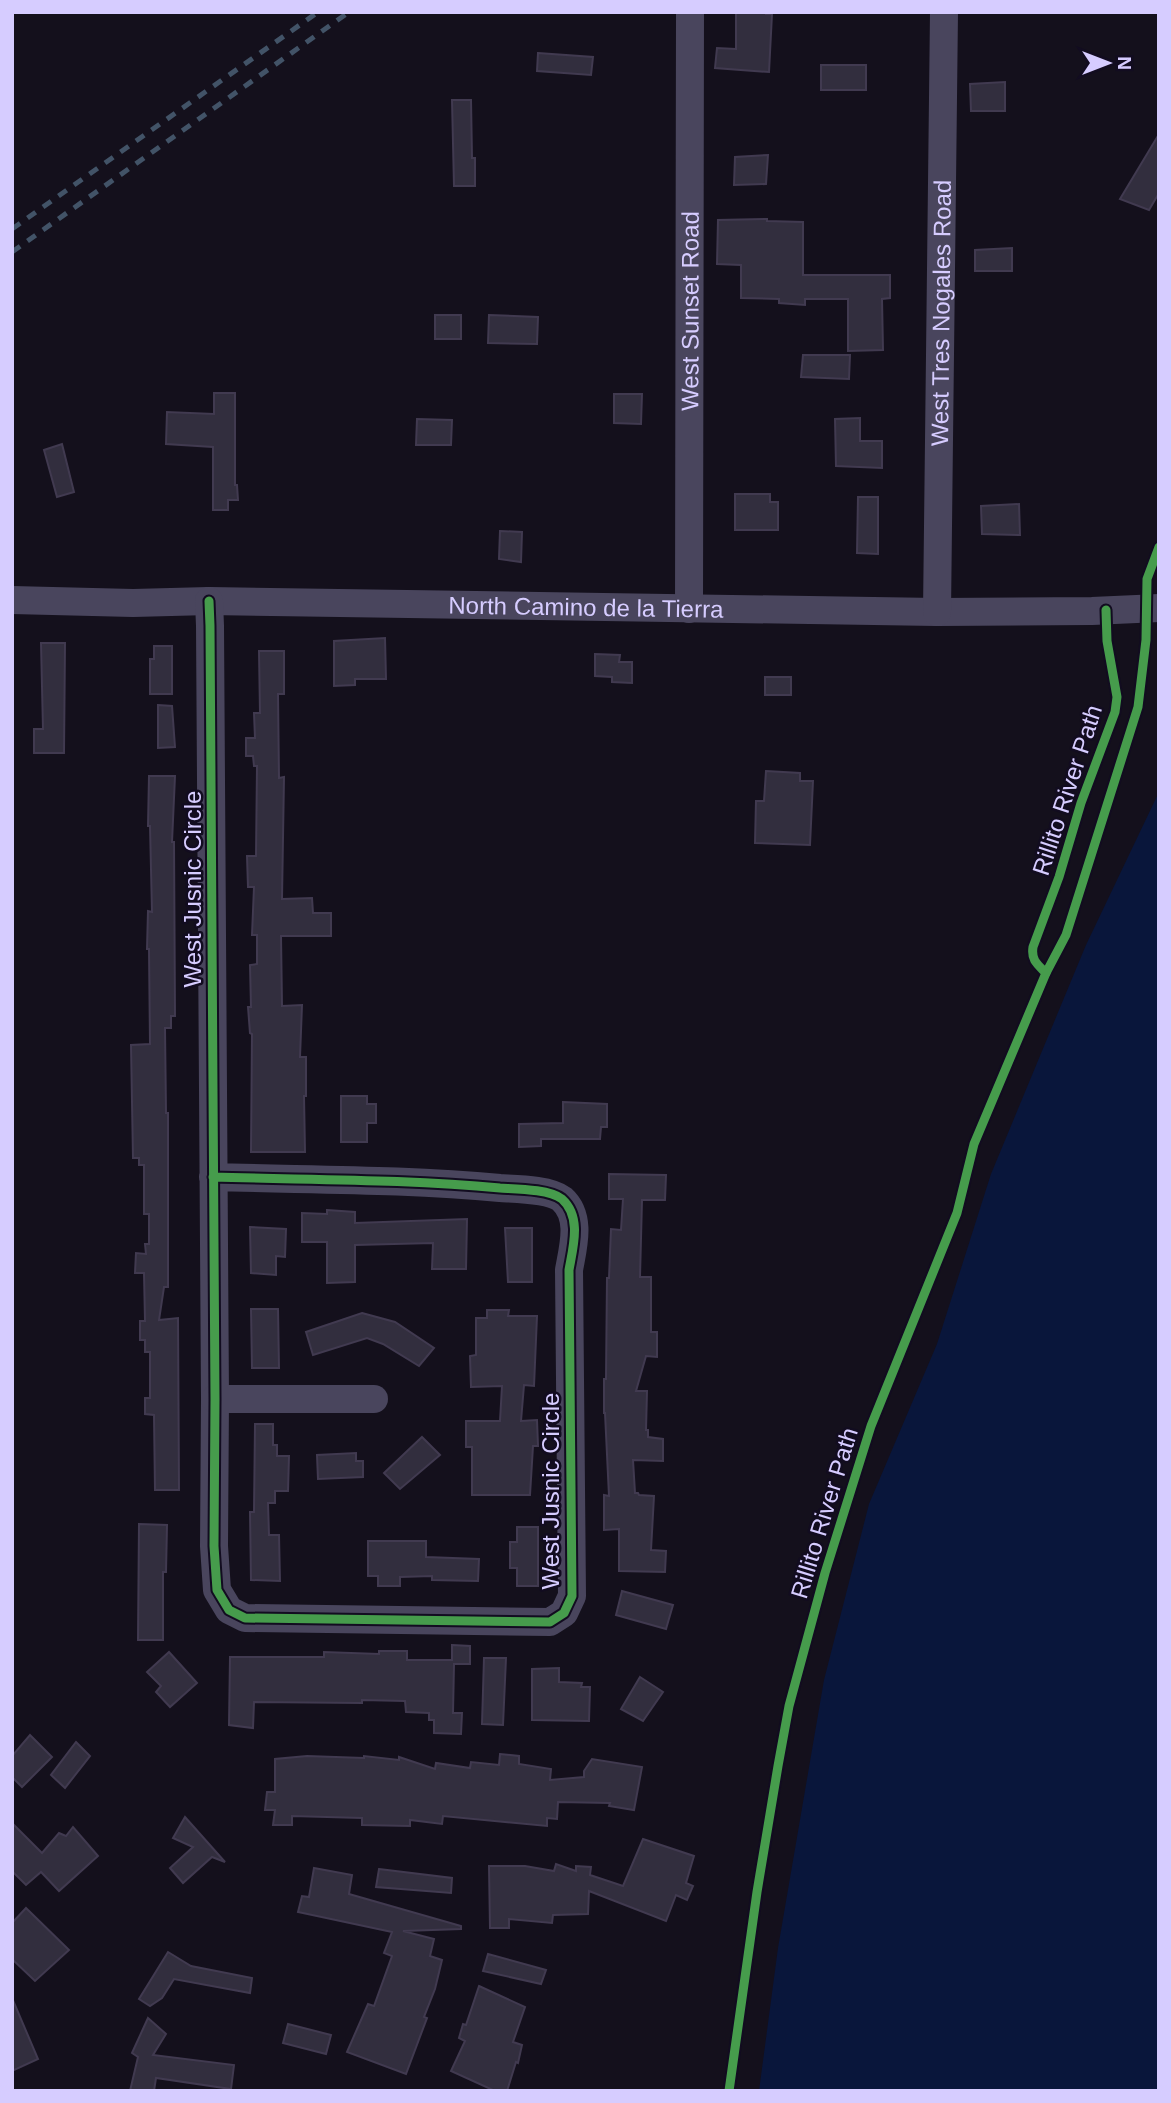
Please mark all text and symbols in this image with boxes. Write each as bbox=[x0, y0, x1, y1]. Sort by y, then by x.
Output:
north arrow bbox=[1073, 28, 1143, 98]
text: N bbox=[1114, 56, 1135, 70]
street label: West Tres Nogales Road bbox=[925, 180, 956, 446]
street label: West Sunset Road bbox=[676, 211, 703, 411]
street label: North Camino de la Tierra bbox=[448, 591, 724, 622]
street label: Rillito River Path bbox=[1027, 701, 1107, 879]
street label: West Jusnic Circle bbox=[179, 791, 206, 987]
street label: West Jusnic Circle bbox=[537, 1393, 564, 1589]
street label: Rillito River Path bbox=[785, 1424, 863, 1602]

